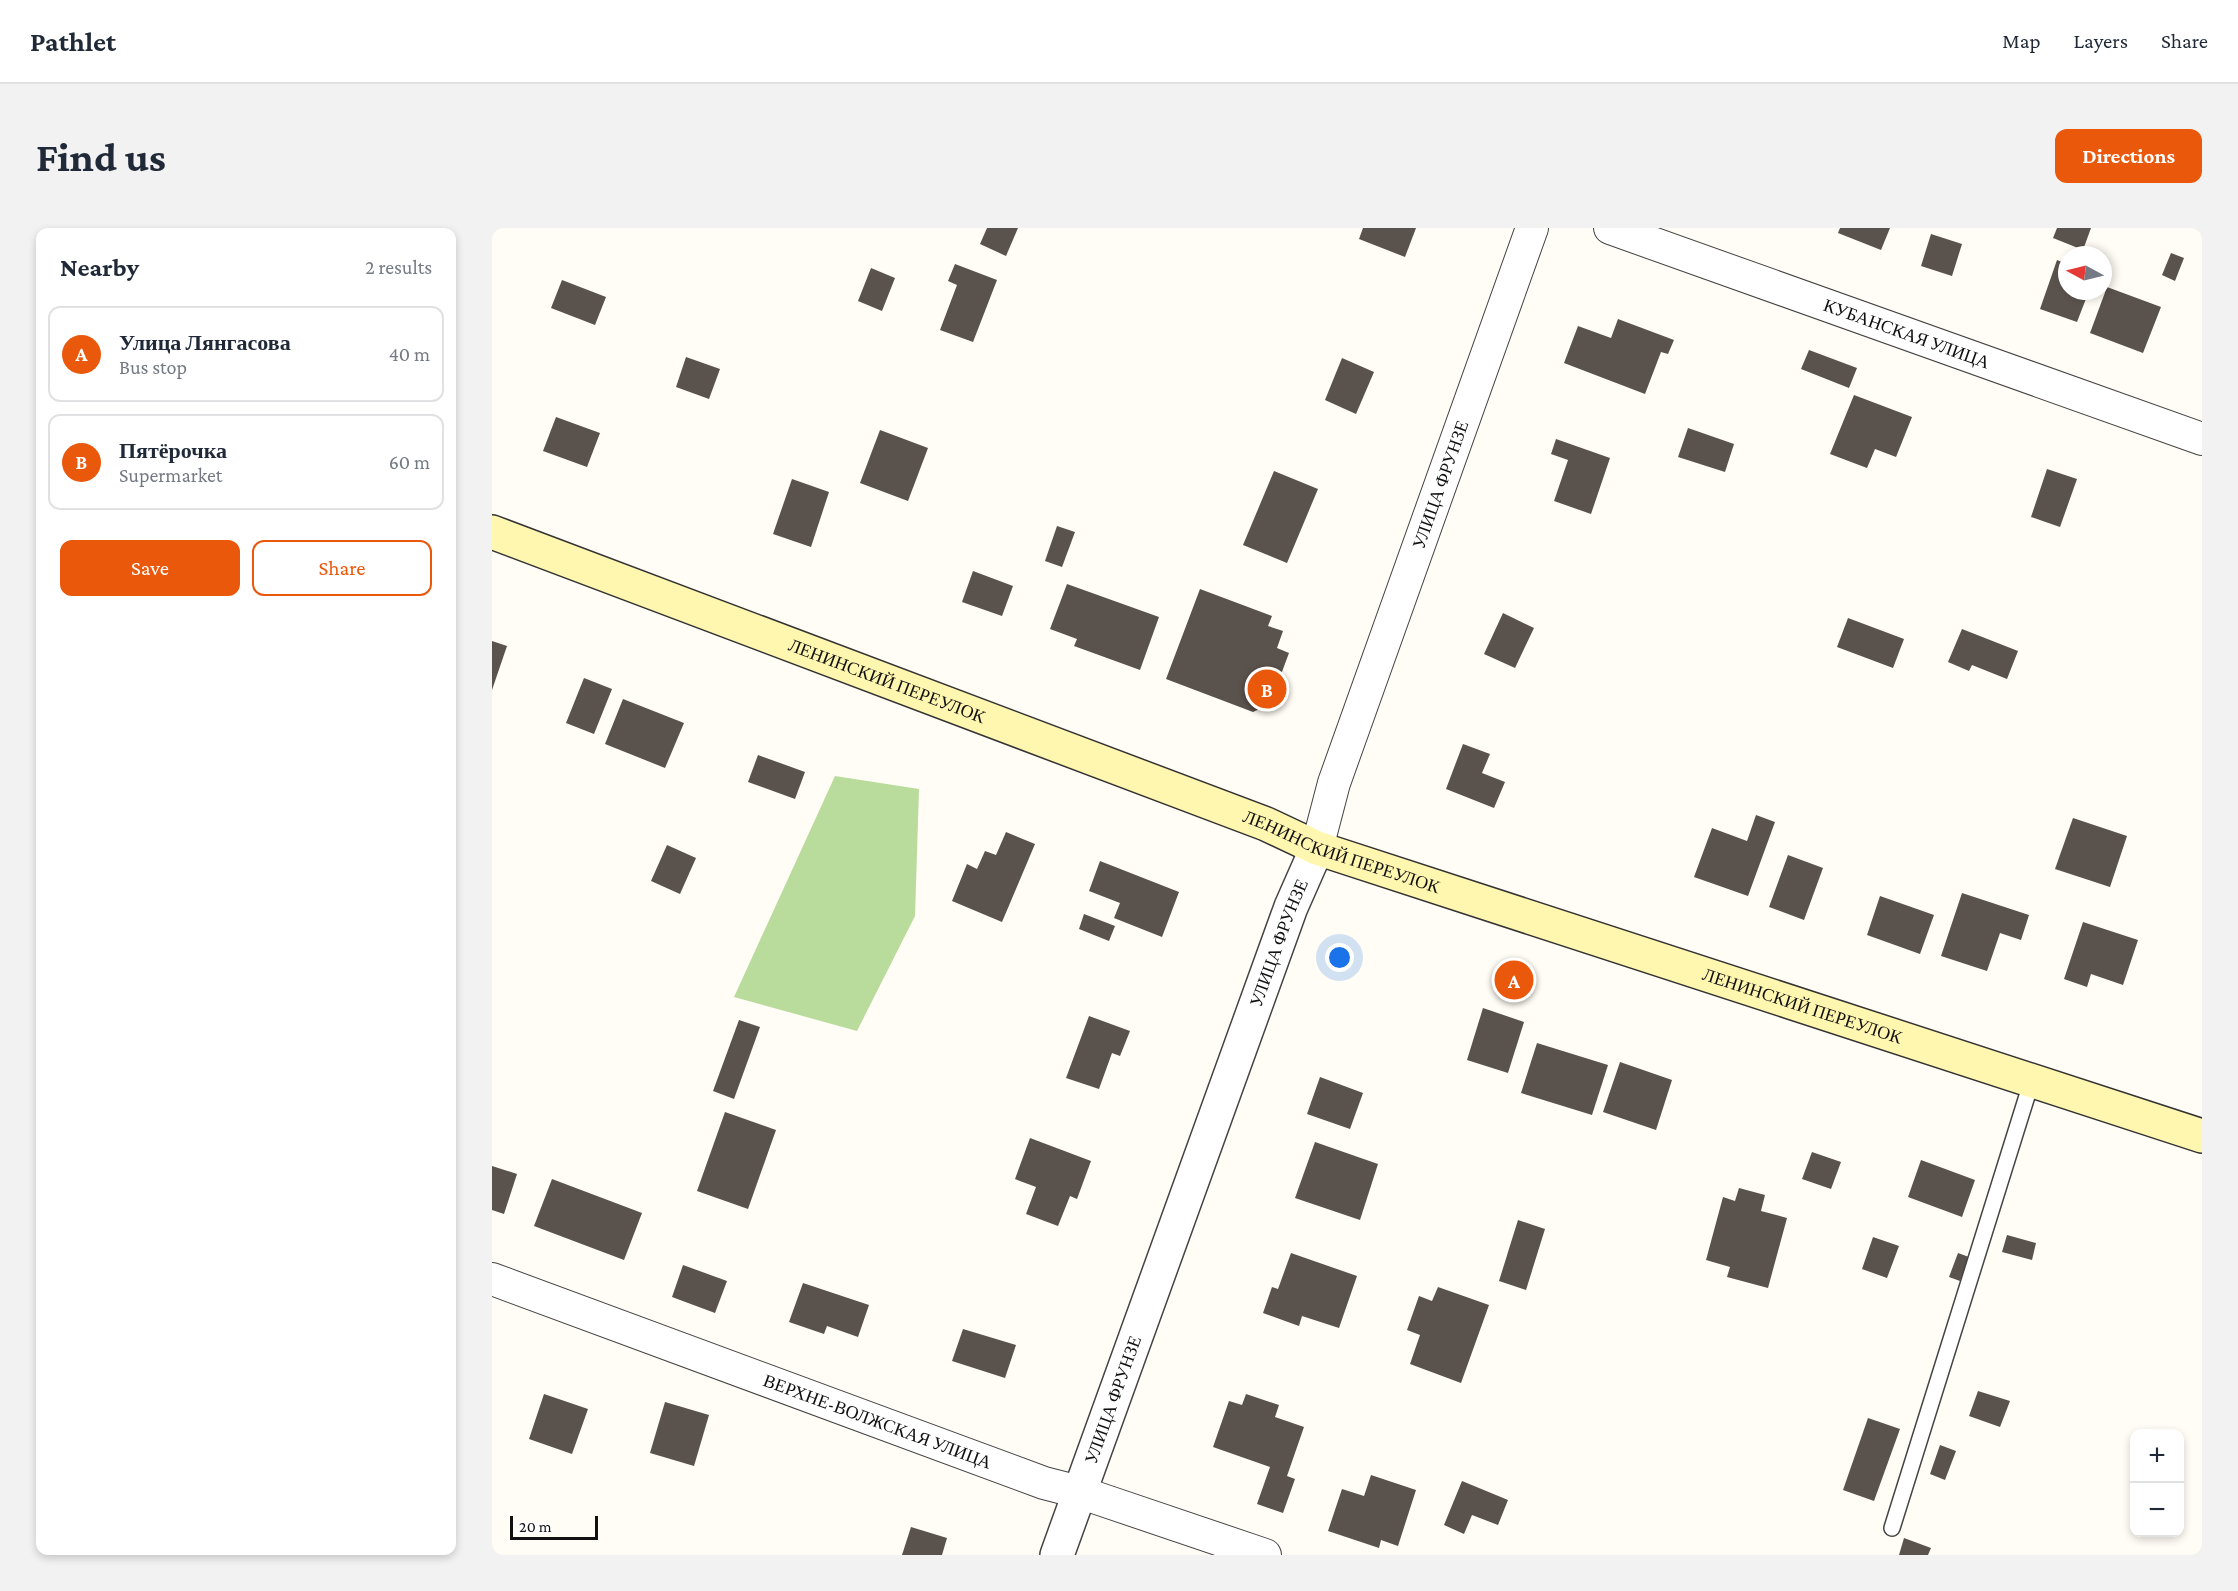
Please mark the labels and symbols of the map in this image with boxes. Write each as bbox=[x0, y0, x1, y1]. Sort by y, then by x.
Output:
north arrow bbox=[2058, 246, 2112, 300]
street label: КУБАНСКАЯ УЛИЦА bbox=[1821, 295, 1992, 373]
street label: УЛИЦА ФРУНЗЕ bbox=[1408, 418, 1473, 551]
street label: ЛЕНИНСКИЙ ПЕРЕУЛОК bbox=[786, 635, 989, 727]
pin: B bbox=[1248, 666, 1286, 712]
street label: ЛЕНИНСКИЙ ПЕРЕУЛОК bbox=[1240, 806, 1443, 898]
street label: УЛИЦА ФРУНЗЕ bbox=[1246, 876, 1312, 1010]
your location bbox=[1325, 943, 1354, 972]
pin: A bbox=[1494, 958, 1534, 1002]
street label: ЛЕНИНСКИЙ ПЕРЕУЛОК bbox=[1700, 964, 1906, 1048]
street label: УЛИЦА ФРУНЗЕ bbox=[1081, 1333, 1145, 1467]
street label: ВЕРХНЕ-ВОЛЖСКАЯ УЛИЦА bbox=[761, 1370, 994, 1473]
scale bar bbox=[510, 1513, 598, 1540]

